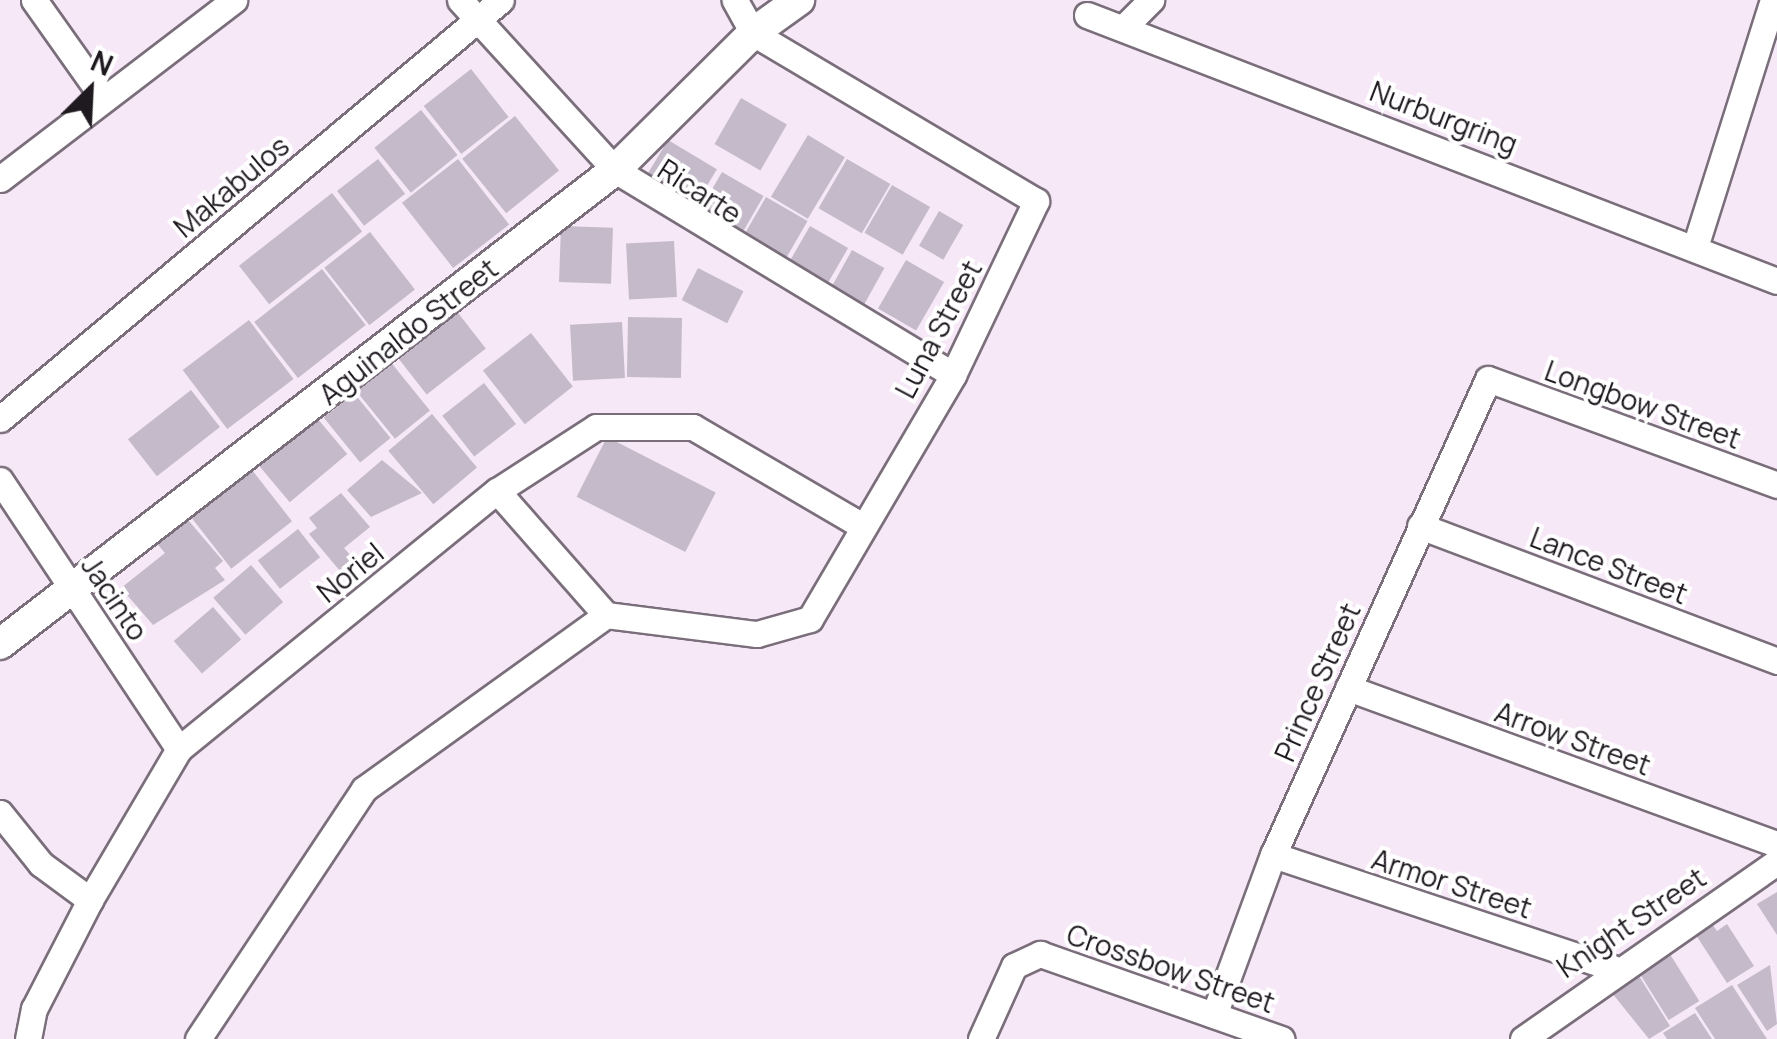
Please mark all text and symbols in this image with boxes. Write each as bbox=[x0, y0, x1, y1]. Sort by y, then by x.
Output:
north arrow bbox=[40, 40, 140, 140]
text: N bbox=[85, 41, 119, 84]
street label: Nurburgring bbox=[1366, 74, 1522, 160]
street label: Makabulos bbox=[167, 128, 295, 244]
street label: Ricarte bbox=[652, 152, 748, 230]
street label: Aguinaldo Street bbox=[312, 251, 504, 411]
street label: Luna Street bbox=[888, 254, 988, 404]
street label: Longbow Street bbox=[1540, 353, 1746, 455]
street label: Lance Street bbox=[1526, 520, 1692, 610]
street label: Noriel bbox=[310, 535, 390, 609]
street label: Jacinto bbox=[75, 550, 155, 646]
street label: Prince Street bbox=[1267, 598, 1367, 766]
street label: Arrow Street bbox=[1491, 694, 1655, 782]
street label: Armor Street bbox=[1368, 841, 1536, 925]
street label: Knight Street bbox=[1550, 860, 1712, 984]
street label: Crossbow Street bbox=[1063, 917, 1279, 1019]

